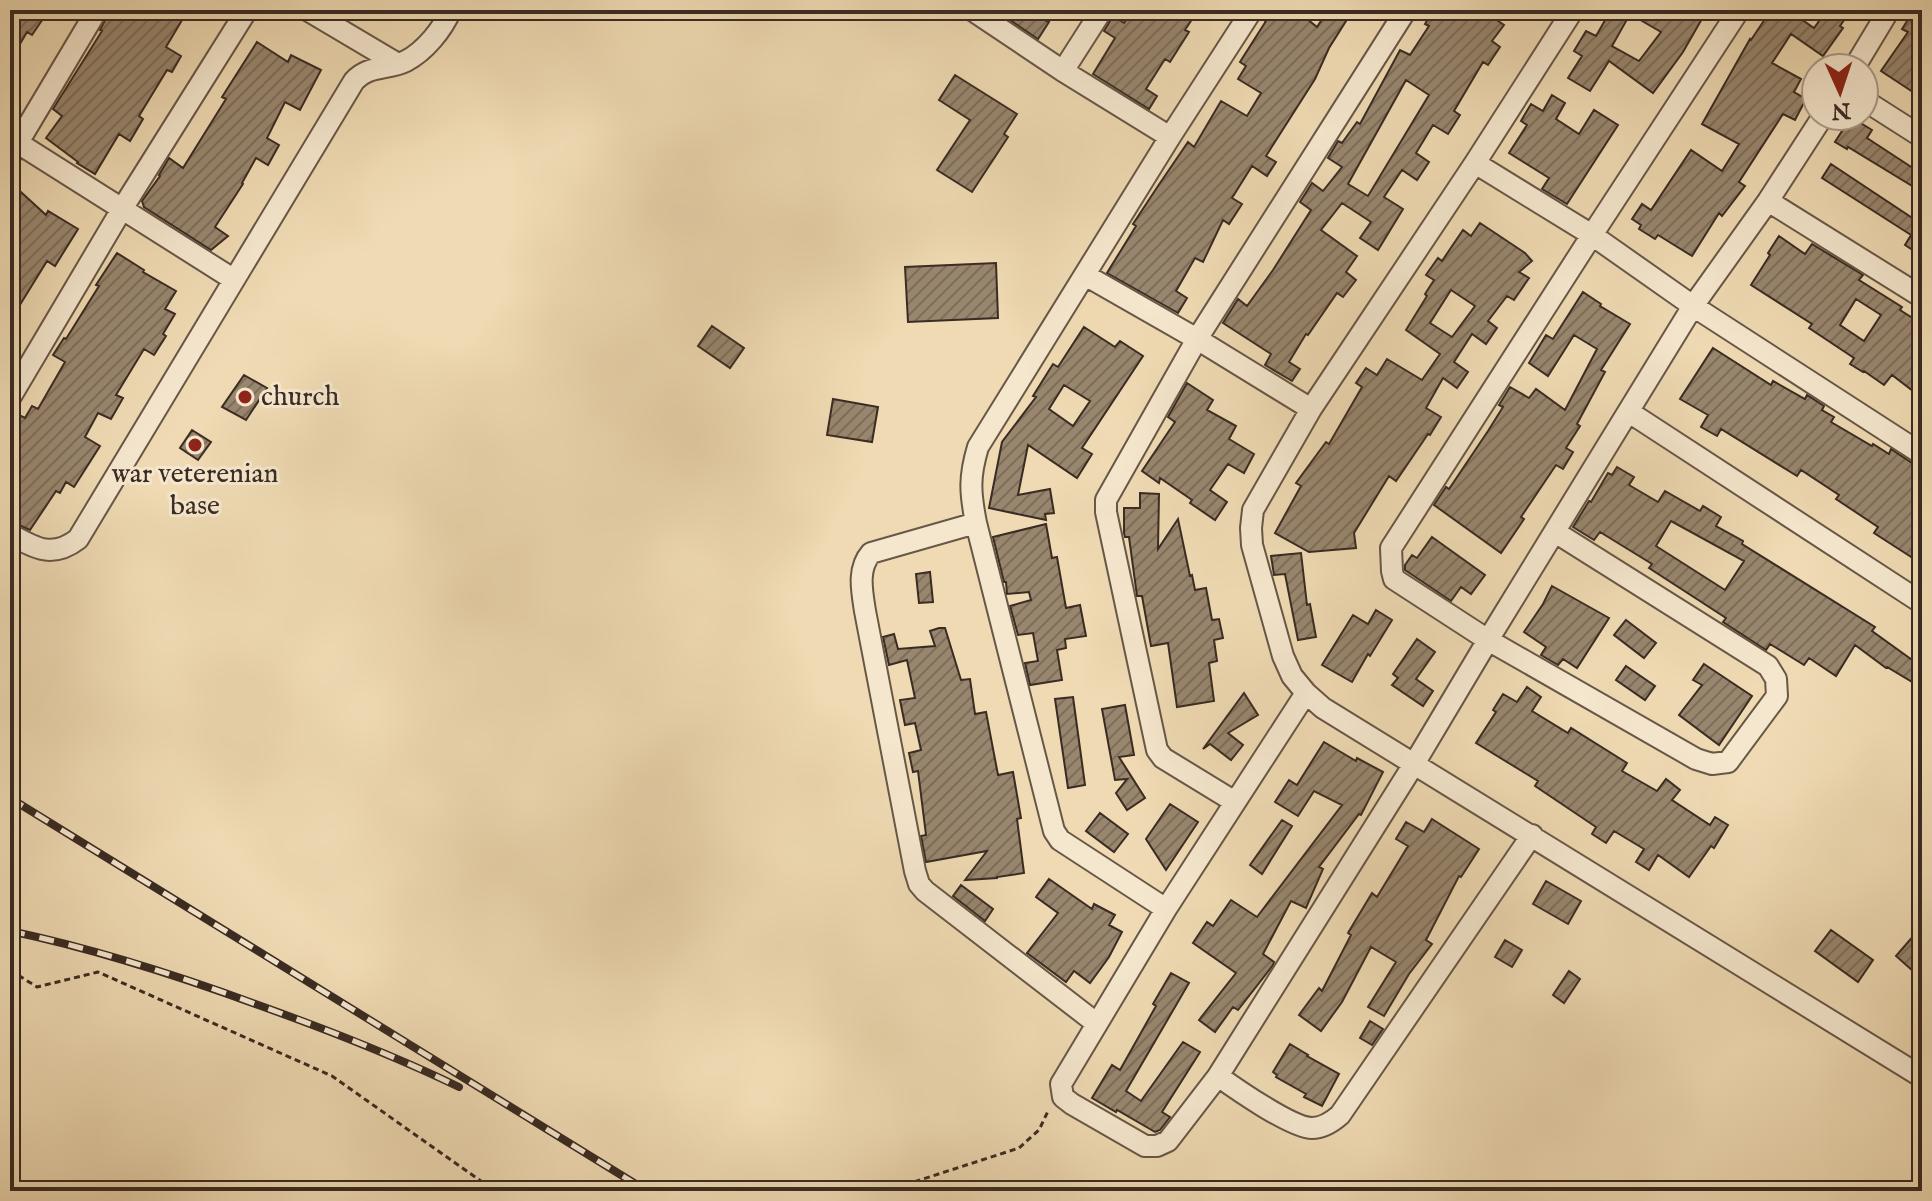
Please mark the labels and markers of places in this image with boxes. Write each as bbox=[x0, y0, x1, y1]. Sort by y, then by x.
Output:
place label: church bbox=[261, 380, 340, 415]
marker: church bbox=[236, 388, 254, 406]
marker: war veterenian base bbox=[186, 436, 204, 454]
place label: war veterenian base bbox=[111, 457, 279, 524]

